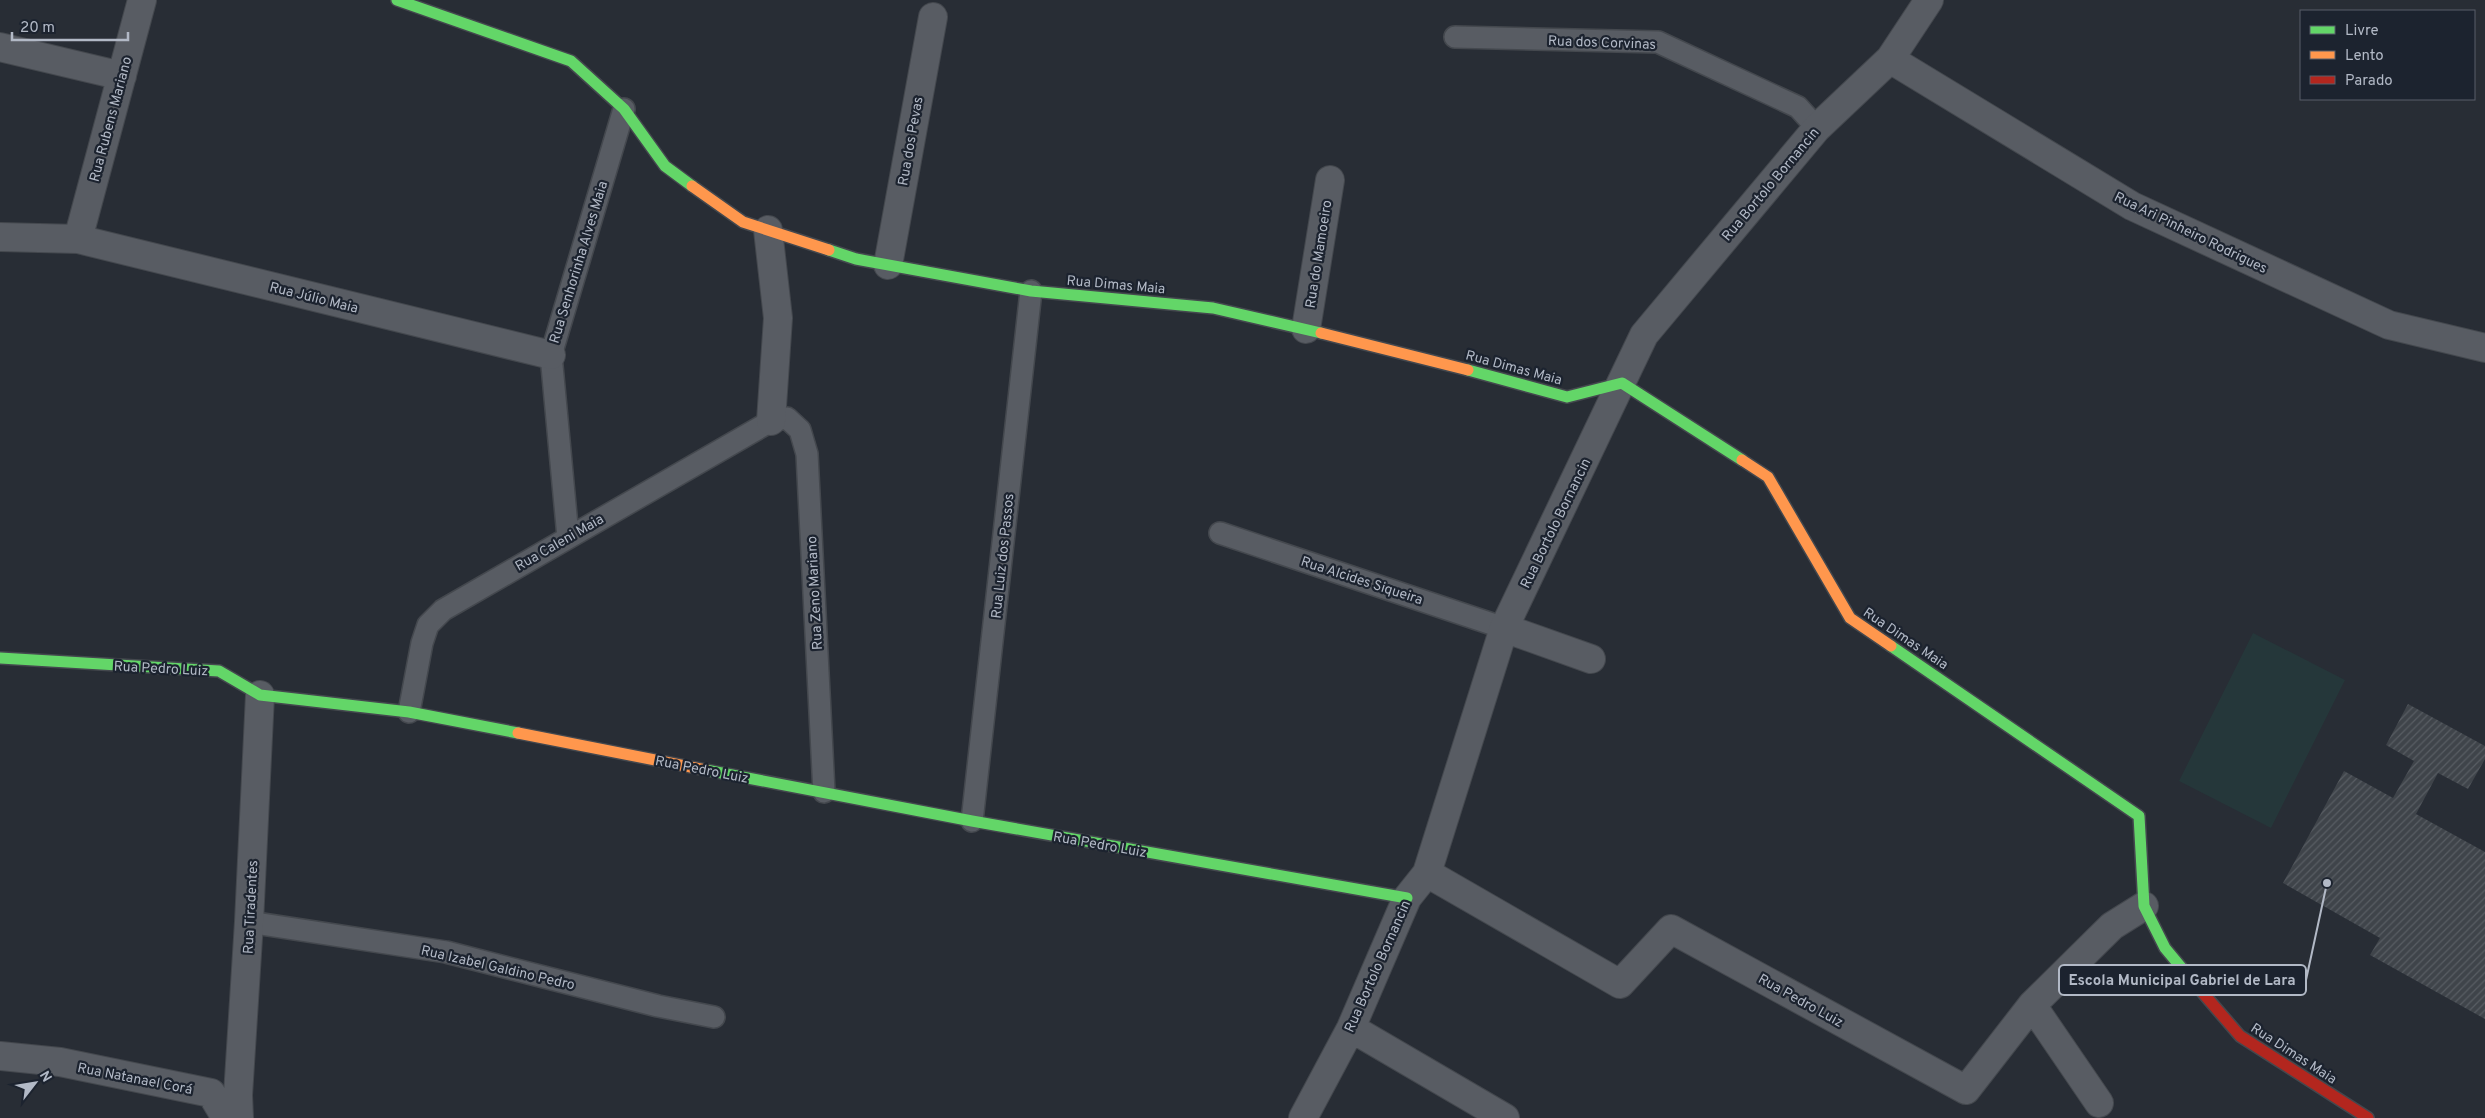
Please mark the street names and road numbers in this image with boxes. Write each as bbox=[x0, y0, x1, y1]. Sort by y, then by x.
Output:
street label: Rua dos Corvinas bbox=[1548, 33, 1656, 54]
street label: Rua Rubens Mariano bbox=[87, 55, 136, 184]
street label: Rua dos Pevas bbox=[895, 95, 928, 187]
street label: Rua Bortolo Bornancin bbox=[1719, 125, 1824, 245]
street label: Rua Senhorinha Alves Maia bbox=[547, 179, 612, 346]
street label: Rua Ari Pinheiro Rodrigues bbox=[2111, 189, 2270, 278]
street label: Rua do Mamoeiro bbox=[1303, 199, 1336, 309]
street label: Rua Dimas Maia bbox=[1066, 273, 1166, 298]
street label: Rua Júlio Maia bbox=[268, 279, 360, 318]
street label: Rua Dimas Maia bbox=[1464, 347, 1564, 389]
street label: Rua Bortolo Bornancin bbox=[1517, 456, 1595, 591]
street label: Rua Luiz dos Passos bbox=[988, 493, 1019, 620]
street label: Rua Caleni Maia bbox=[512, 511, 607, 575]
street label: Rua Zeno Mariano bbox=[804, 535, 827, 650]
street label: Rua Alcides Siqueira bbox=[1298, 554, 1425, 609]
street label: Rua Dimas Maia bbox=[1859, 604, 1951, 674]
street label: Rua Pedro Luiz bbox=[113, 659, 209, 680]
street label: Rua Pedro Luiz bbox=[654, 753, 750, 788]
street label: Rua Pedro Luiz bbox=[1052, 829, 1148, 862]
street label: Rua Tiradentes bbox=[241, 860, 262, 954]
street label: Rua Bortolo Bornancin bbox=[1342, 898, 1415, 1035]
street label: Rua Izabel Galdino Pedro bbox=[419, 942, 576, 994]
street label: Rua Pedro Luiz bbox=[1755, 971, 1846, 1032]
street label: Rua Dimas Maia bbox=[2247, 1020, 2339, 1088]
street label: Rua Natanael Corá bbox=[76, 1060, 194, 1099]

